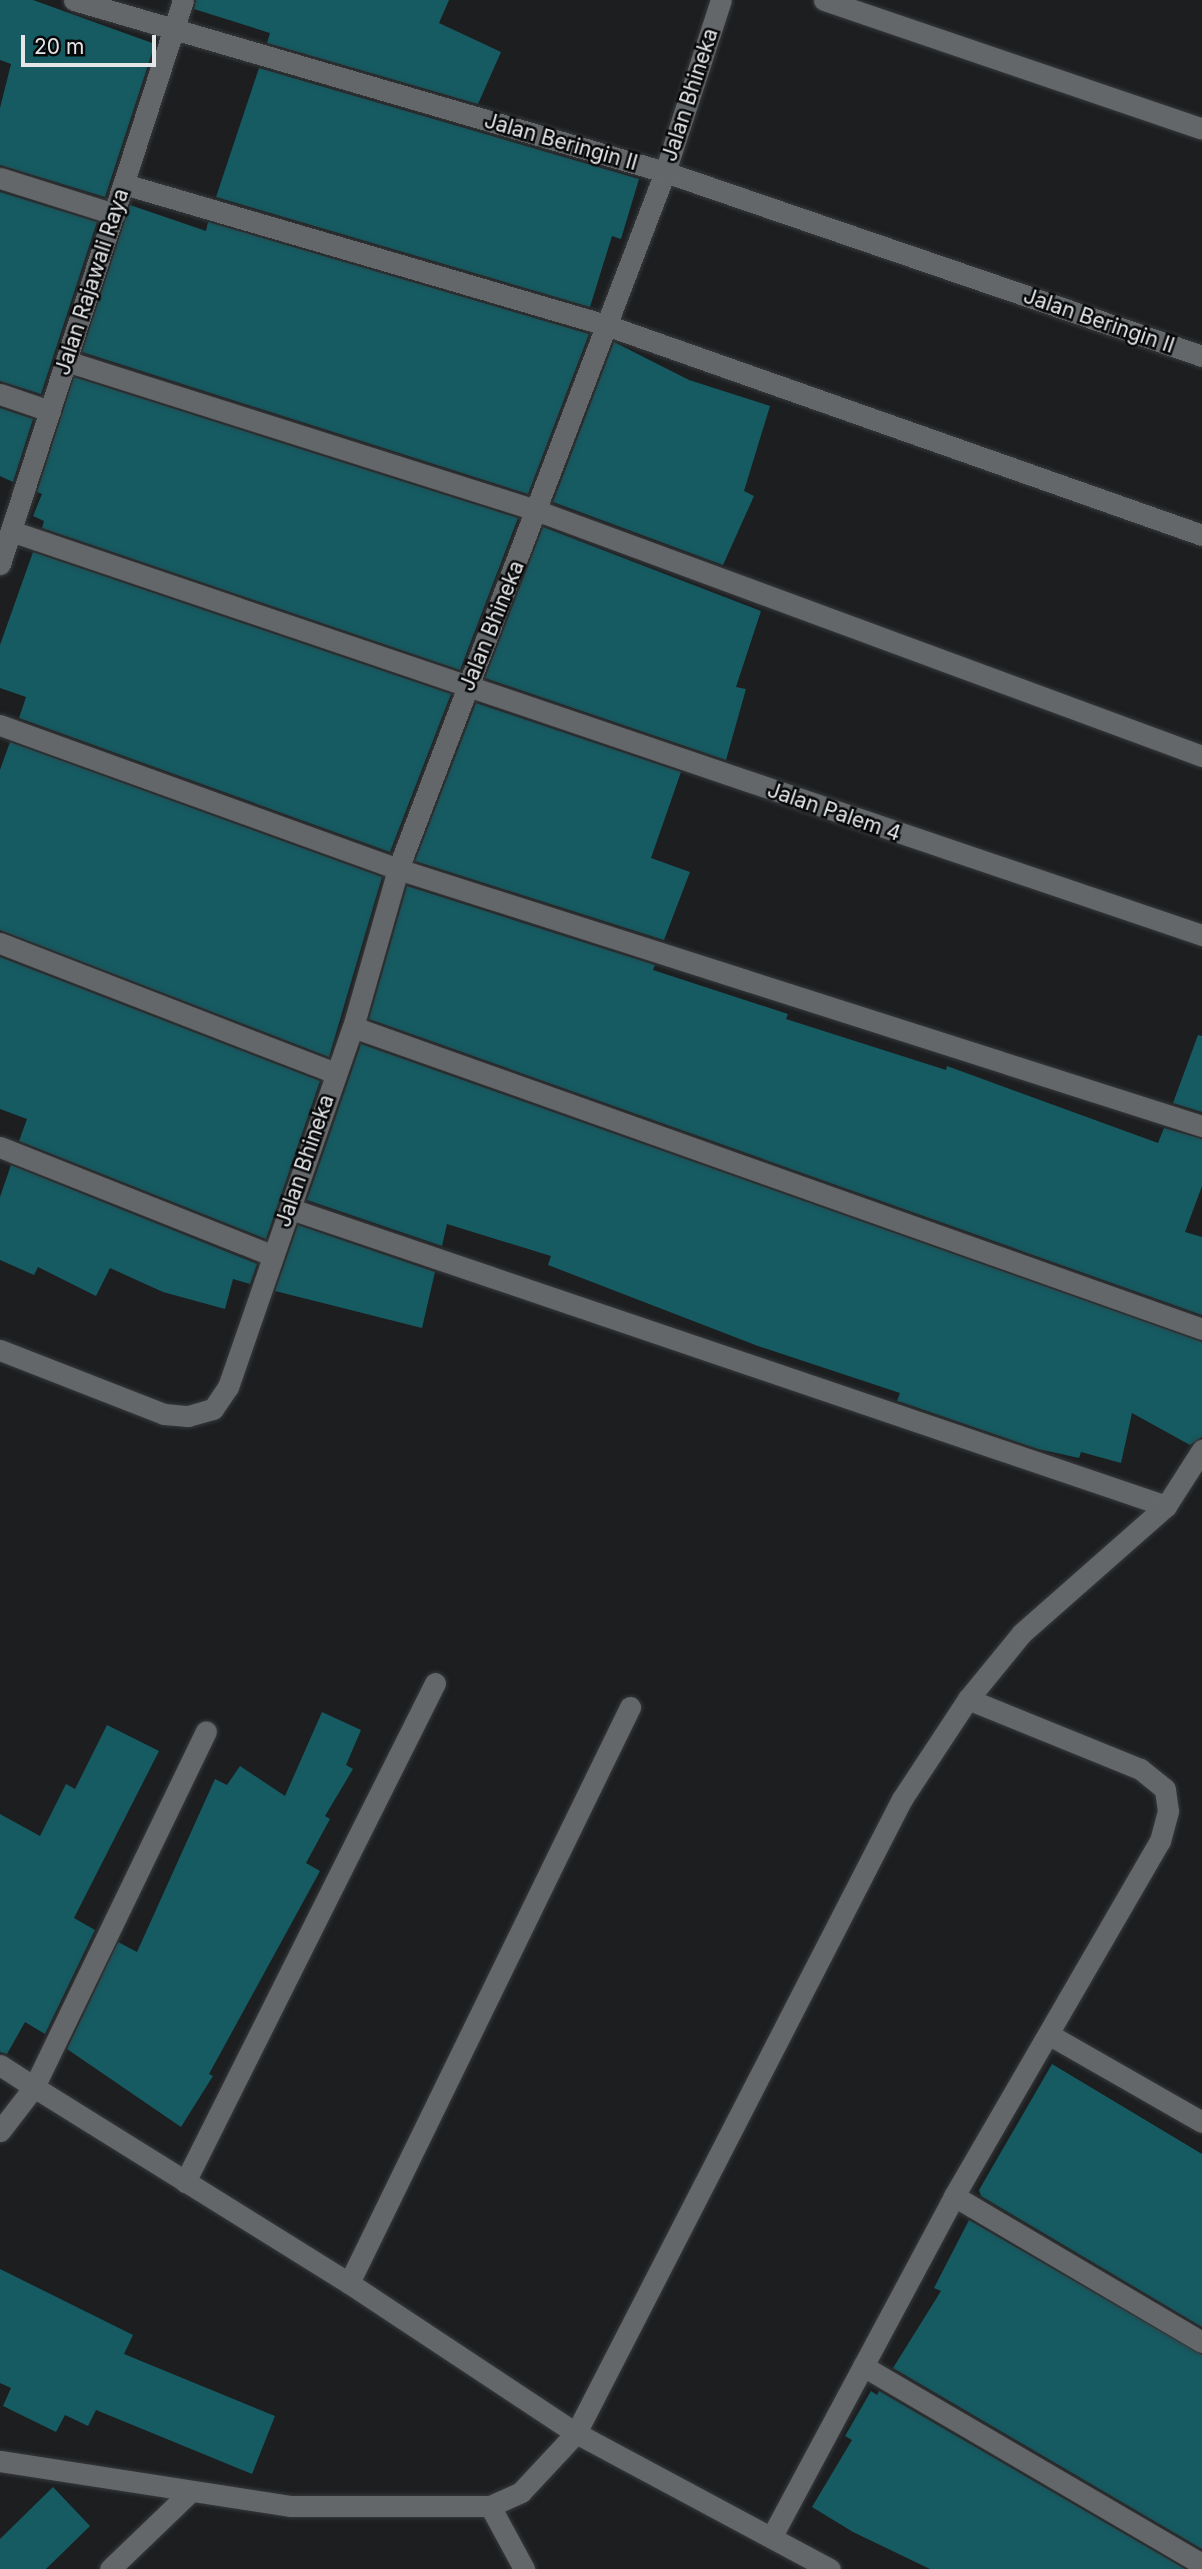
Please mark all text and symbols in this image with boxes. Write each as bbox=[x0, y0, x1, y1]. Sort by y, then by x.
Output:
scale bar bbox=[24, 21, 159, 65]
street label: Jalan Bhineka bbox=[657, 25, 723, 165]
text: 20 m bbox=[34, 34, 84, 59]
street label: Jalan Beringin II bbox=[481, 108, 641, 176]
street label: Jalan Rajawali Raya bbox=[50, 186, 134, 378]
street label: Jalan Beringin II bbox=[1020, 283, 1178, 359]
street label: Jalan Bhineka bbox=[454, 557, 530, 695]
street label: Jalan Palem 4 bbox=[764, 777, 904, 847]
street label: Jalan Bhineka bbox=[271, 1092, 339, 1230]

